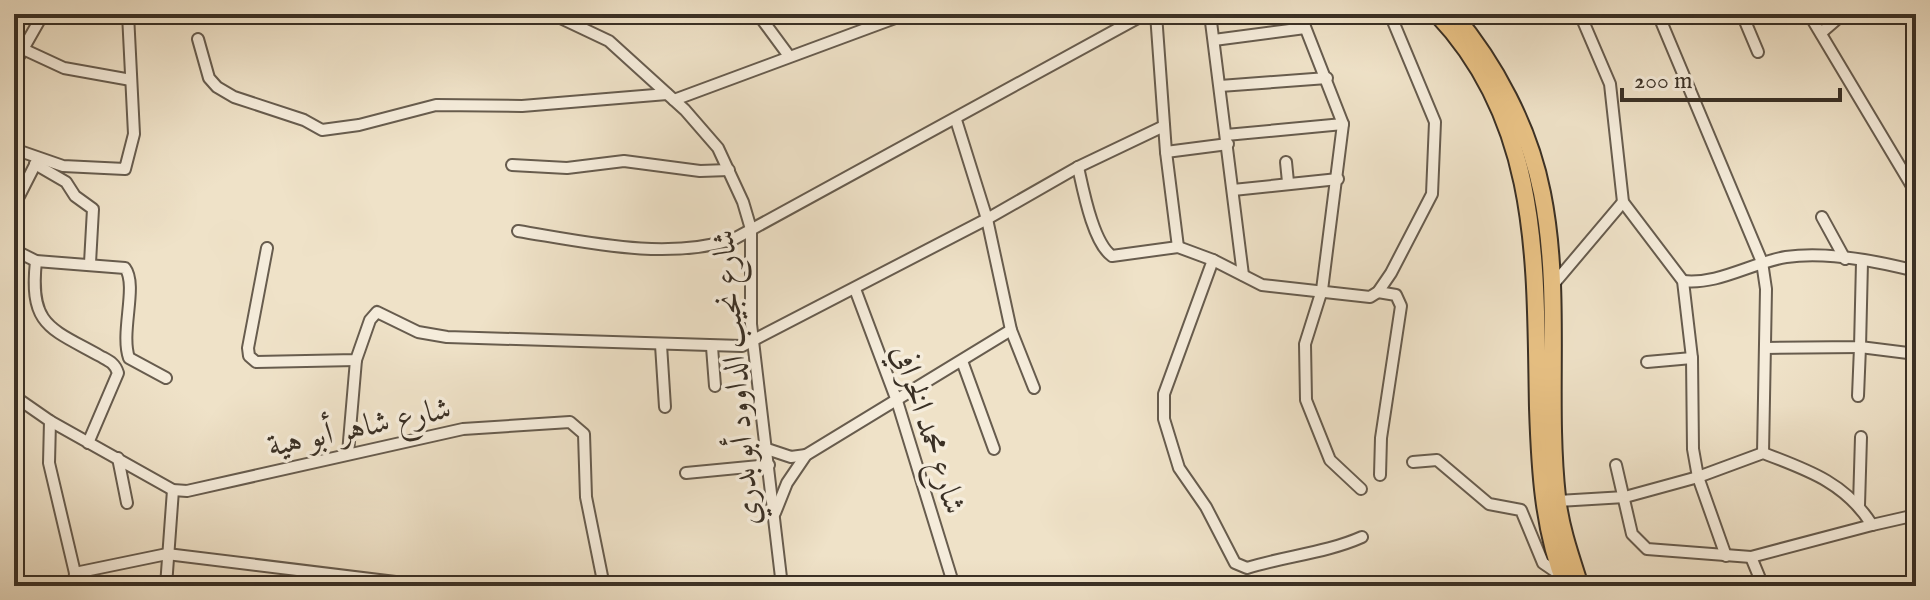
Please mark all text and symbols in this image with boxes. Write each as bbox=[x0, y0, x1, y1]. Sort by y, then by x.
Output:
scale bar bbox=[1622, 52, 1840, 102]
text: 200 m bbox=[1634, 66, 1693, 97]
street label: شارع نجيب الداوود أبو بدري bbox=[700, 228, 775, 528]
street label: شارع محمد الخرافي bbox=[877, 340, 974, 521]
street label: شارع شاهر أبو هية bbox=[263, 385, 456, 472]

